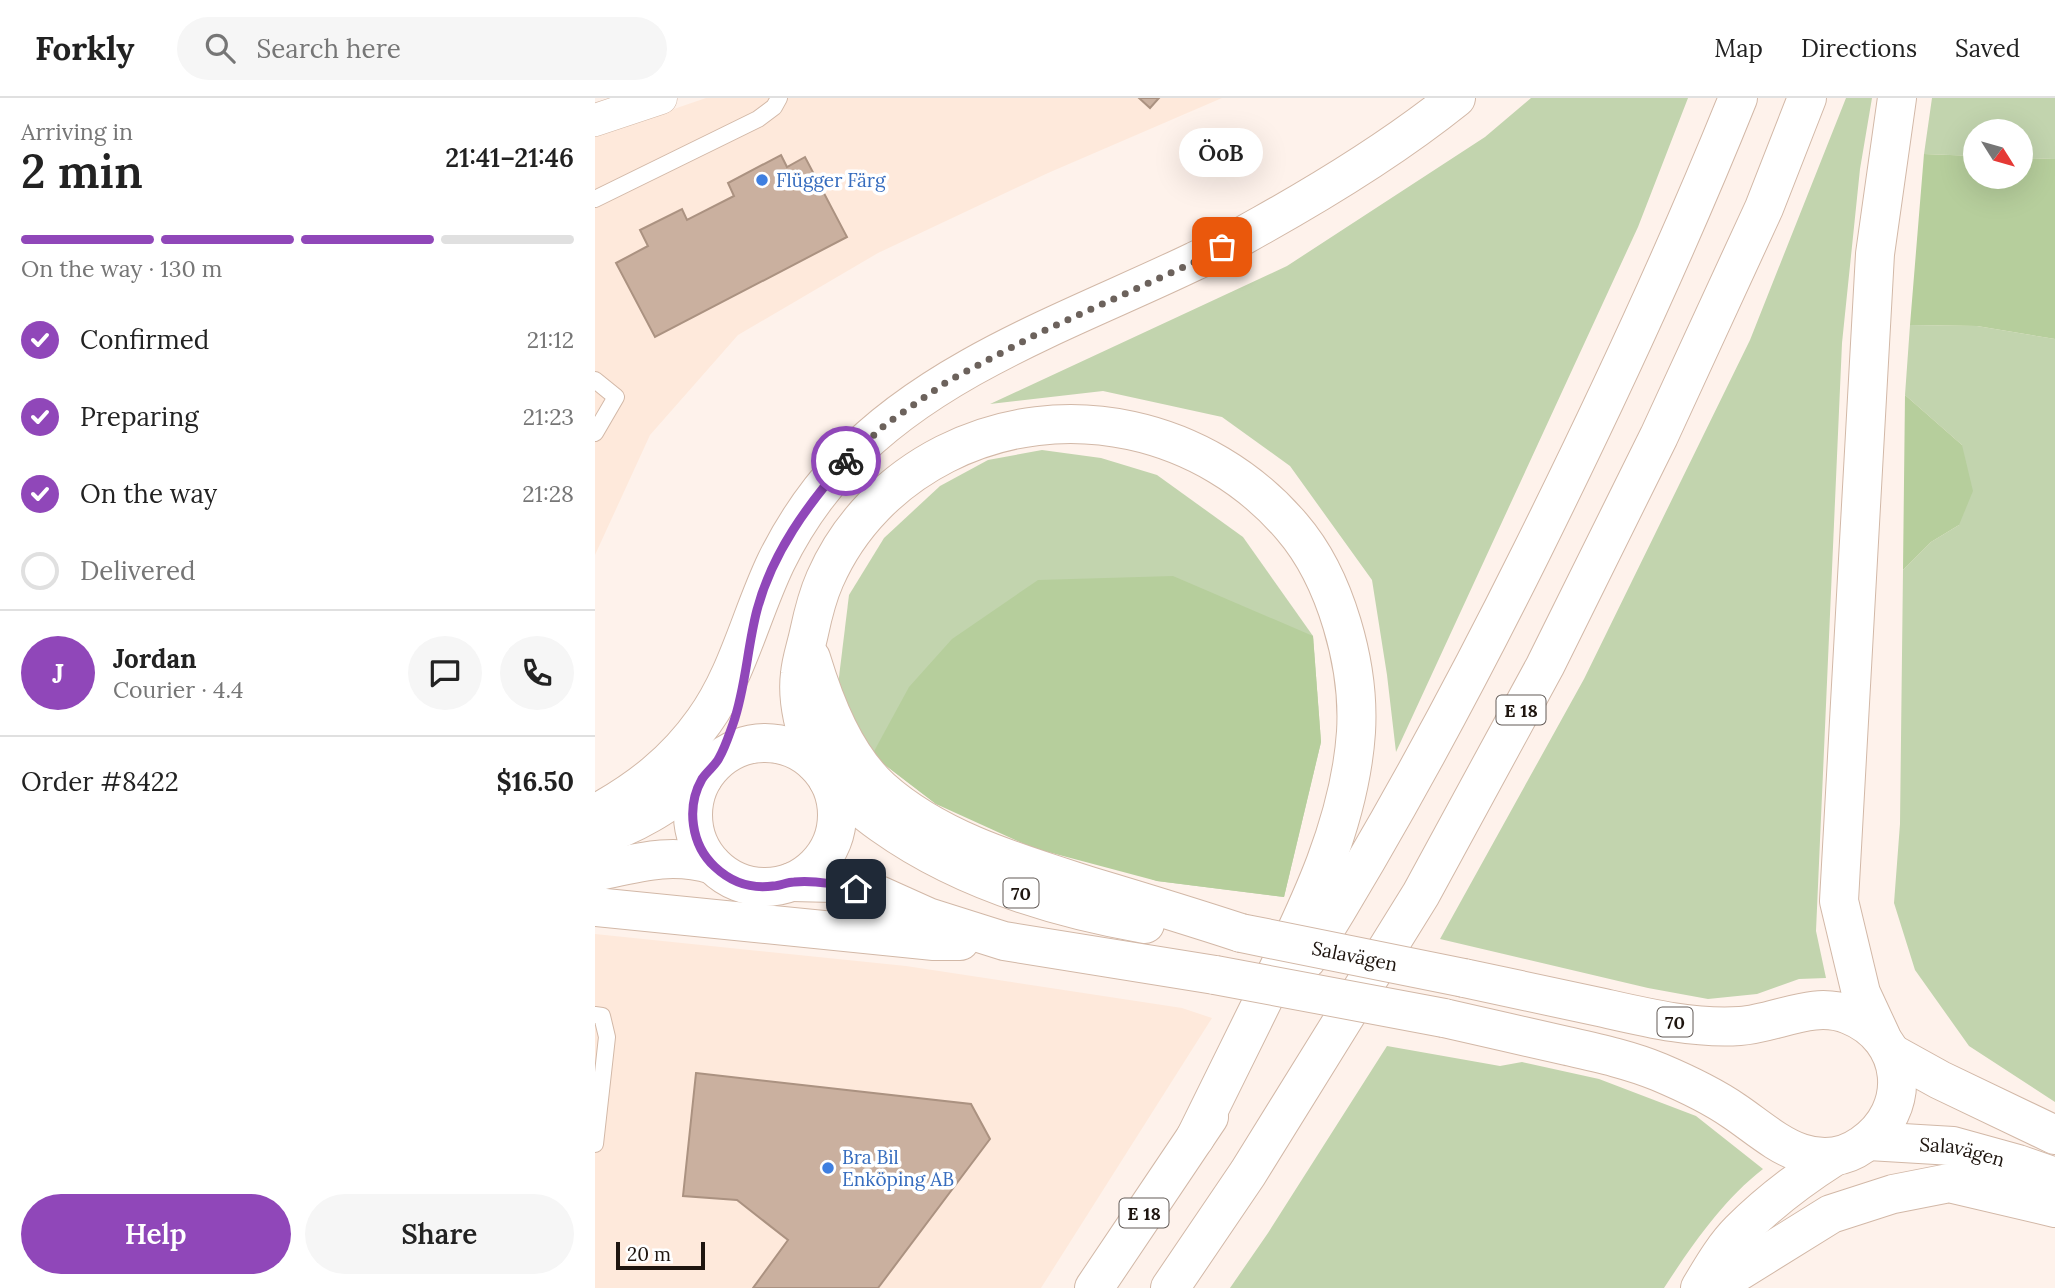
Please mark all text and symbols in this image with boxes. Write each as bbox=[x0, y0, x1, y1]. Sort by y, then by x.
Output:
search box bbox=[177, 17, 667, 80]
text: Forkly bbox=[35, 27, 135, 69]
icon: search bbox=[201, 29, 239, 67]
text: Search here bbox=[257, 32, 401, 65]
text: Map bbox=[1714, 33, 1763, 64]
text: Directions bbox=[1801, 33, 1917, 64]
text: Saved bbox=[1955, 33, 2020, 64]
text: Arriving in bbox=[21, 117, 133, 146]
north arrow bbox=[1963, 119, 2033, 189]
map controls bbox=[1963, 119, 2033, 189]
callout: ÖoB bbox=[1180, 128, 1264, 177]
text: ÖoB bbox=[1198, 138, 1244, 167]
text: 21:41–21:46 bbox=[445, 141, 574, 174]
text: 2 min bbox=[21, 142, 143, 201]
place label: Flügger Färg bbox=[776, 168, 886, 192]
marker: Flügger Färg bbox=[754, 172, 770, 188]
pin bbox=[1192, 217, 1252, 277]
icon: bag bbox=[1203, 228, 1241, 266]
text: On the way · 130 m bbox=[21, 254, 222, 283]
icon: check bbox=[21, 321, 59, 359]
text: Confirmed bbox=[80, 323, 209, 356]
text: 21:12 bbox=[527, 325, 574, 354]
icon: check bbox=[21, 398, 59, 436]
text: Preparing bbox=[80, 400, 199, 433]
text: 21:23 bbox=[523, 402, 574, 431]
courier bbox=[811, 426, 881, 496]
icon: bike bbox=[827, 442, 865, 480]
icon: check bbox=[21, 475, 59, 513]
text: On the way bbox=[80, 477, 217, 510]
text: 21:28 bbox=[522, 479, 574, 508]
text: Delivered bbox=[80, 554, 196, 587]
button: chat bbox=[408, 636, 482, 710]
button: phone bbox=[500, 636, 574, 710]
text: Jordan bbox=[113, 642, 197, 675]
text: J bbox=[52, 657, 64, 690]
text: Courier · 4.4 bbox=[113, 675, 244, 704]
road number: E 18 bbox=[1497, 696, 1545, 724]
text: Order #8422 bbox=[21, 765, 179, 798]
text: $16.50 bbox=[497, 765, 574, 798]
pin bbox=[826, 859, 886, 919]
icon: home bbox=[837, 870, 875, 908]
road number: 70 bbox=[1003, 878, 1039, 908]
street label: Salavägen bbox=[1310, 936, 1400, 976]
road number: 70 bbox=[1657, 1007, 1693, 1037]
street label: Salavägen bbox=[1919, 1132, 2008, 1172]
place label: Bra Bil Enköping AB bbox=[842, 1145, 954, 1191]
marker: Bra Bil Enköping AB bbox=[820, 1160, 836, 1176]
button: Help bbox=[21, 1194, 291, 1274]
button: Share bbox=[305, 1194, 574, 1274]
road number: E 18 bbox=[1119, 1198, 1169, 1228]
scale bar bbox=[616, 1239, 705, 1271]
text: 20 m bbox=[627, 1242, 671, 1266]

